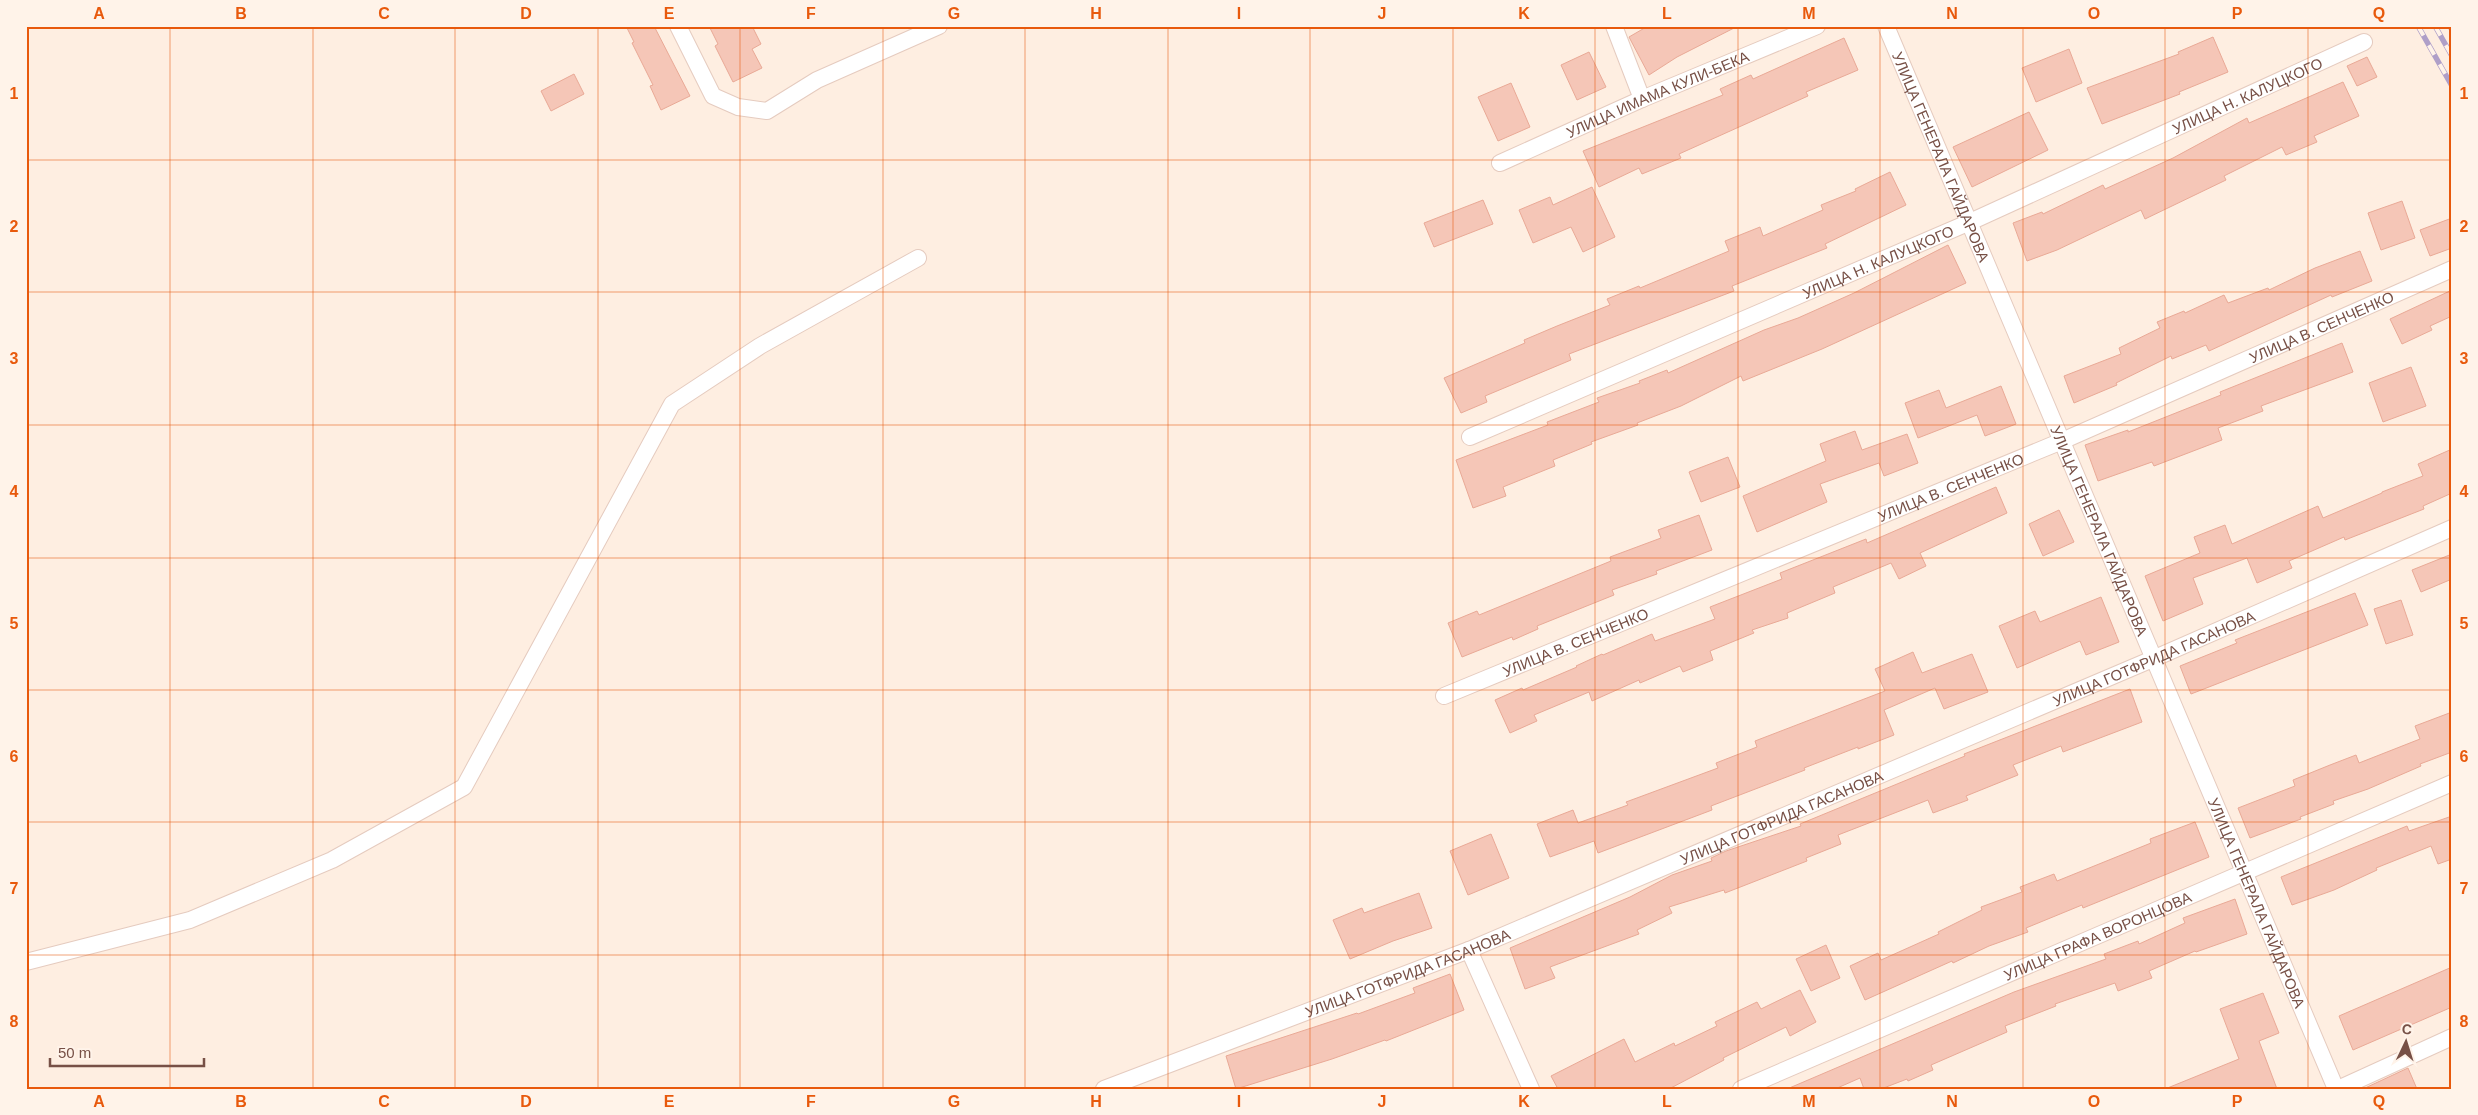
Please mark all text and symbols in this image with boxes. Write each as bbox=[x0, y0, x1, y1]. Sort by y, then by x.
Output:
text: A bbox=[93, 5, 105, 22]
text: B bbox=[235, 5, 247, 22]
text: C bbox=[378, 5, 390, 22]
text: D bbox=[520, 5, 532, 22]
text: E bbox=[664, 5, 675, 22]
text: F bbox=[806, 5, 816, 22]
text: G bbox=[948, 5, 960, 22]
text: H bbox=[1090, 5, 1102, 22]
text: I bbox=[1237, 5, 1241, 22]
text: J bbox=[1378, 5, 1386, 22]
text: K bbox=[1518, 5, 1530, 22]
text: L bbox=[1662, 5, 1672, 22]
text: M bbox=[1802, 5, 1816, 22]
text: N bbox=[1946, 5, 1958, 22]
text: O bbox=[2088, 5, 2100, 22]
text: P bbox=[2232, 5, 2243, 22]
text: Q bbox=[2373, 5, 2385, 22]
street label: УЛИЦА ИМАМА КУЛИ-БЕКА bbox=[1563, 47, 1751, 141]
street label: УЛИЦА ГЕНЕРАЛА ГАЙДАРОВА bbox=[1889, 49, 1993, 264]
street label: УЛИЦА Н. КАЛУЦКОГО bbox=[2170, 54, 2325, 137]
text: 1 bbox=[10, 85, 19, 102]
text: 1 bbox=[2460, 85, 2469, 102]
text: 2 bbox=[10, 218, 19, 235]
text: 2 bbox=[2460, 218, 2469, 235]
street label: УЛИЦА Н. КАЛУЦКОГО bbox=[1800, 222, 1956, 302]
street label: УЛИЦА В. СЕНЧЕНКО bbox=[2247, 287, 2396, 366]
text: 3 bbox=[10, 350, 19, 367]
text: 3 bbox=[2460, 350, 2469, 367]
street label: УЛИЦА ГЕНЕРАЛА ГАЙДАРОВА bbox=[2048, 423, 2152, 638]
street label: УЛИЦА В. СЕНЧЕНКО bbox=[1875, 449, 2026, 525]
text: 4 bbox=[10, 483, 19, 500]
text: 4 bbox=[2460, 483, 2469, 500]
street label: УЛИЦА В. СЕНЧЕНКО bbox=[1500, 604, 1651, 679]
street label: УЛИЦА ГОТФРИДА ГАСАНОВА bbox=[2050, 607, 2257, 709]
text: 5 bbox=[10, 615, 19, 632]
text: 5 bbox=[2460, 615, 2469, 632]
text: 6 bbox=[10, 748, 19, 765]
text: 6 bbox=[2460, 748, 2469, 765]
street label: УЛИЦА ГОТФРИДА ГАСАНОВА bbox=[1677, 766, 1885, 868]
street label: УЛИЦА ГЕНЕРАЛА ГАЙДАРОВА bbox=[2205, 795, 2309, 1010]
text: 7 bbox=[10, 880, 19, 897]
text: 7 bbox=[2460, 880, 2469, 897]
street label: УЛИЦА ГРАФА ВОРОНЦОВА bbox=[2001, 888, 2194, 983]
street label: УЛИЦА ГОТФРИДА ГАСАНОВА bbox=[1303, 925, 1513, 1020]
text: 8 bbox=[10, 1013, 19, 1030]
text: 8 bbox=[2460, 1013, 2469, 1030]
north arrow bbox=[2380, 1018, 2430, 1068]
text: С bbox=[2401, 1021, 2413, 1037]
scale bar bbox=[50, 1035, 204, 1067]
text: 50 m bbox=[58, 1044, 91, 1061]
text: A bbox=[93, 1093, 105, 1110]
text: B bbox=[235, 1093, 247, 1110]
text: C bbox=[378, 1093, 390, 1110]
text: D bbox=[520, 1093, 532, 1110]
text: E bbox=[664, 1093, 675, 1110]
text: F bbox=[806, 1093, 816, 1110]
text: G bbox=[948, 1093, 960, 1110]
text: H bbox=[1090, 1093, 1102, 1110]
text: I bbox=[1237, 1093, 1241, 1110]
text: J bbox=[1378, 1093, 1386, 1110]
text: K bbox=[1518, 1093, 1530, 1110]
text: L bbox=[1662, 1093, 1672, 1110]
text: M bbox=[1802, 1093, 1816, 1110]
text: N bbox=[1946, 1093, 1958, 1110]
text: O bbox=[2088, 1093, 2100, 1110]
text: P bbox=[2232, 1093, 2243, 1110]
text: Q bbox=[2373, 1093, 2385, 1110]

